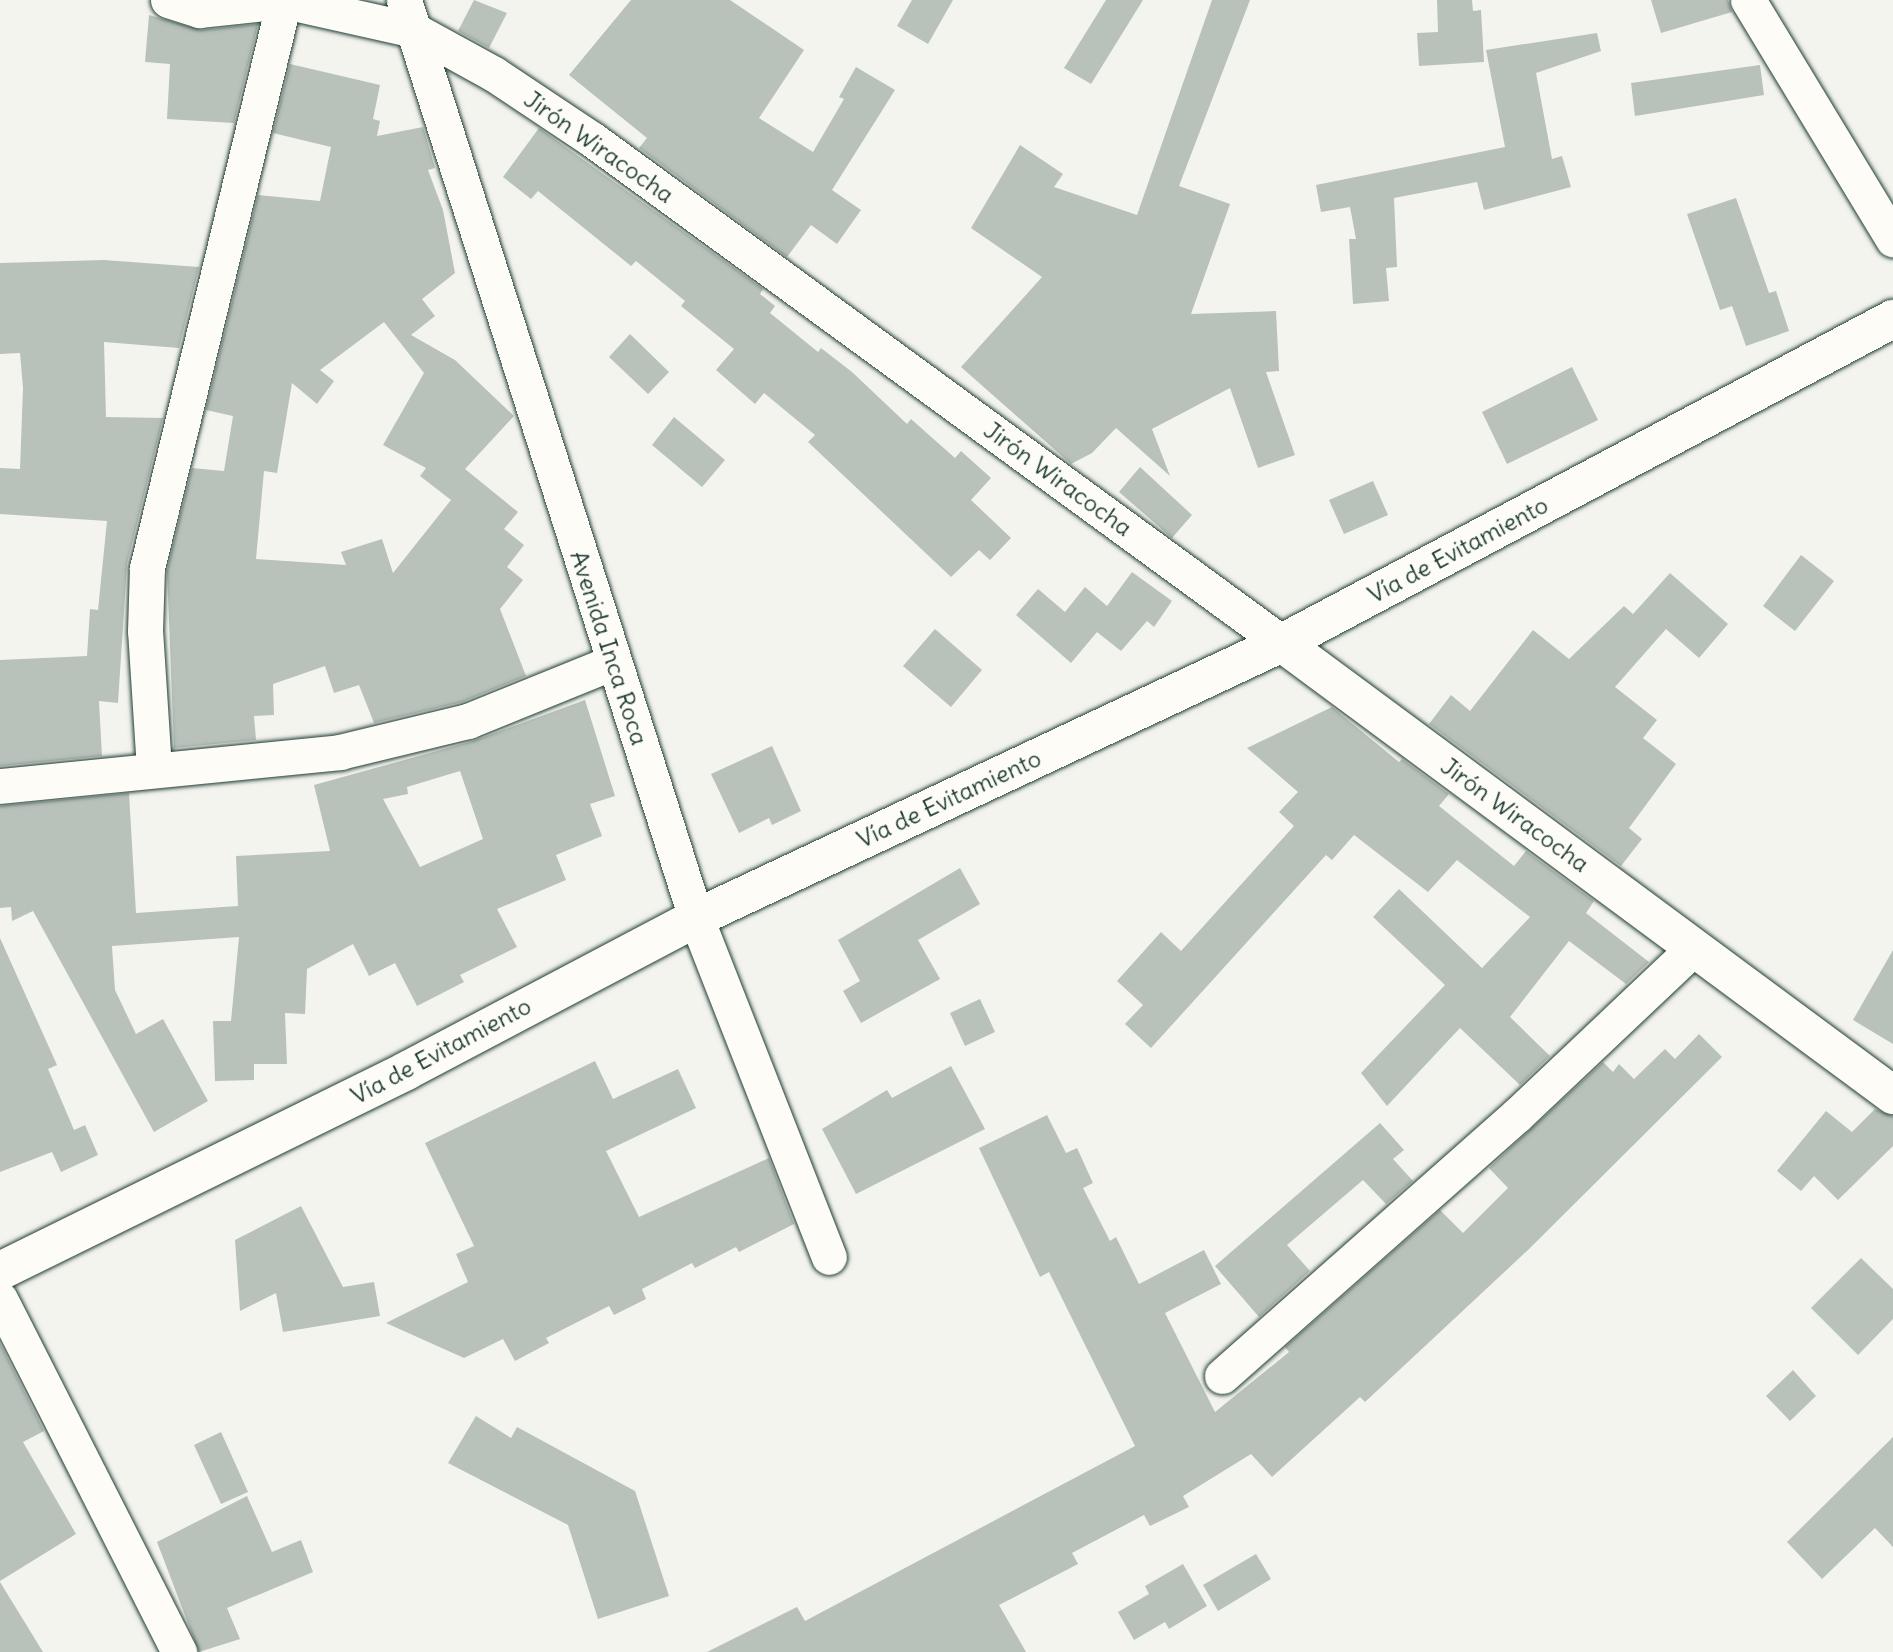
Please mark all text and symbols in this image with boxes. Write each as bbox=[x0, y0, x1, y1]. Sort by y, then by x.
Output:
street label: Jirón Wiracocha bbox=[519, 85, 679, 209]
street label: Jirón Wiracocha bbox=[978, 416, 1138, 542]
street label: Vía de Evitamiento bbox=[1363, 490, 1553, 610]
street label: Avenida Inca Roca bbox=[564, 547, 654, 749]
street label: Vía de Evitamiento bbox=[852, 744, 1046, 854]
street label: Jirón Wiracocha bbox=[1435, 752, 1595, 878]
street label: Vía de Evitamiento bbox=[346, 991, 536, 1111]

